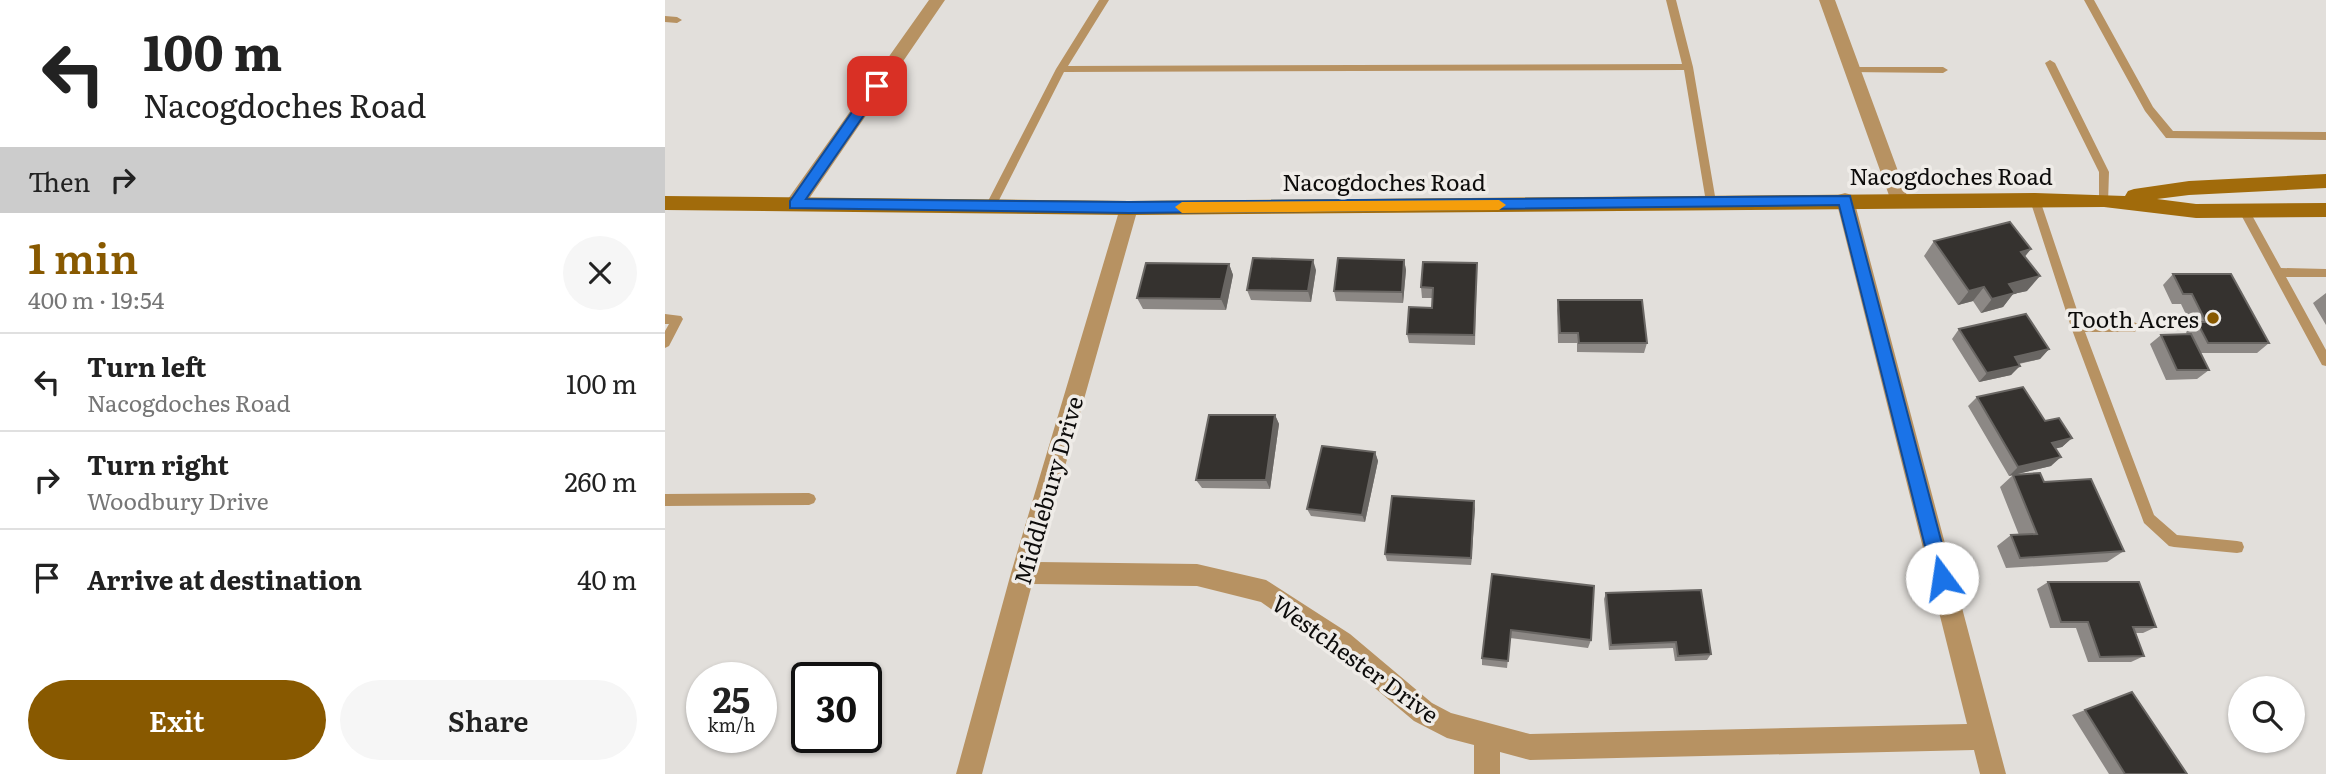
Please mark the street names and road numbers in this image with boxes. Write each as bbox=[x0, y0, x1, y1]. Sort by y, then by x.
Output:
street label: Nacogdoches Road bbox=[1849, 158, 2053, 192]
street label: Nacogdoches Road bbox=[1282, 164, 1486, 198]
street label: Middlebury Drive bbox=[1004, 392, 1090, 588]
street label: Westchester Drive bbox=[1266, 586, 1447, 730]

